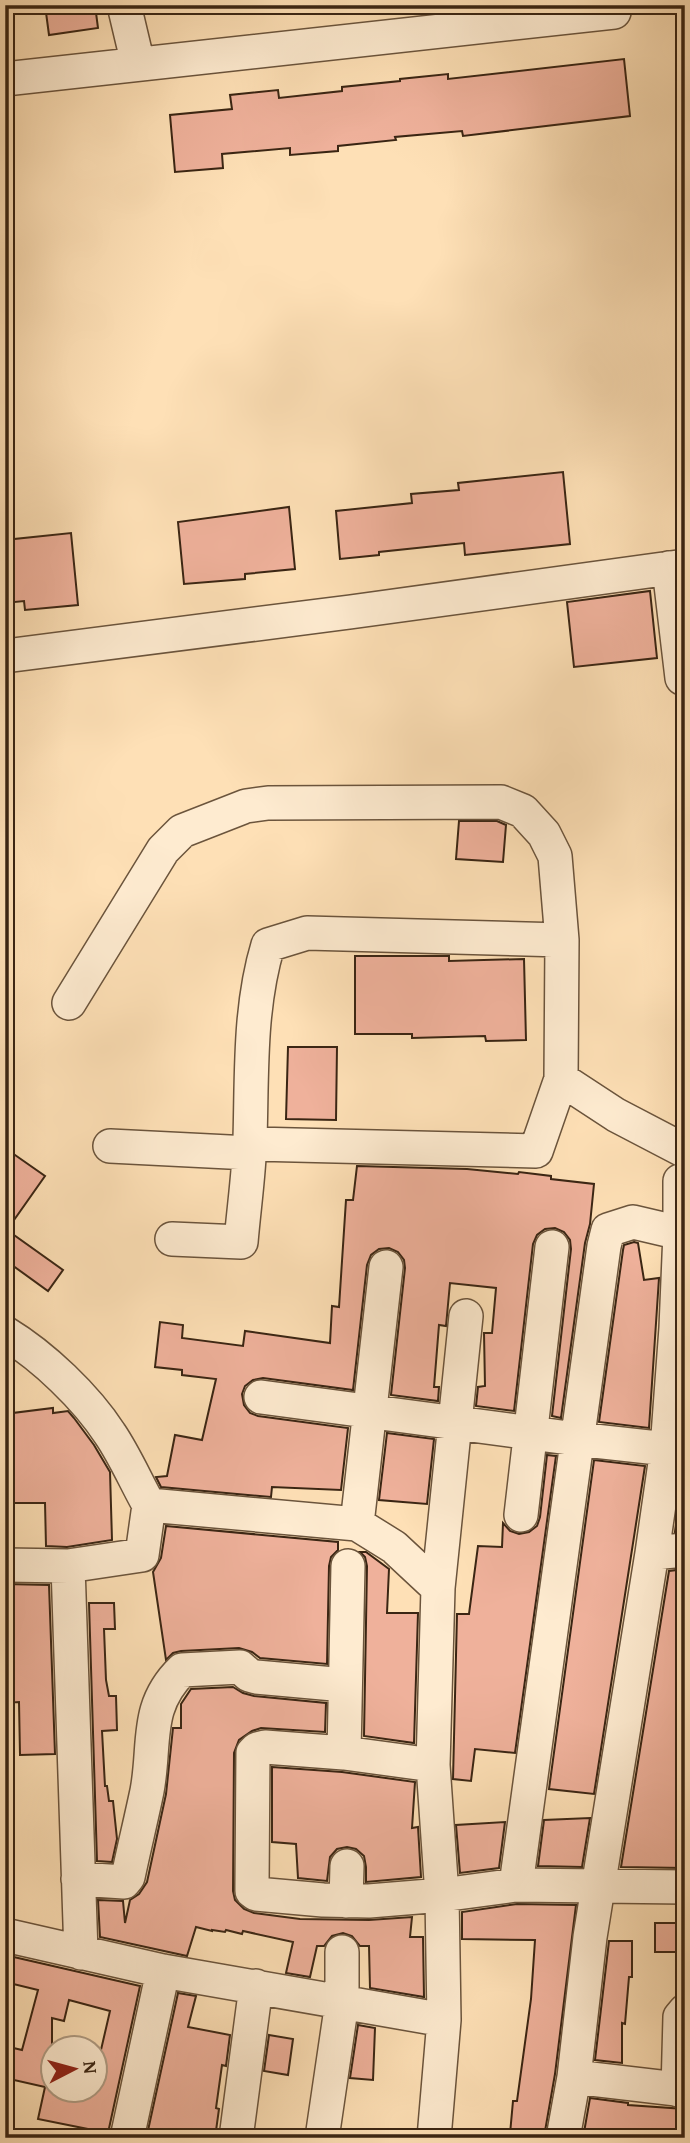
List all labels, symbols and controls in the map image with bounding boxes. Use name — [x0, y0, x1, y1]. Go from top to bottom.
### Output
north arrow — [38, 2035, 108, 2104]
text: N — [76, 2059, 106, 2075]

